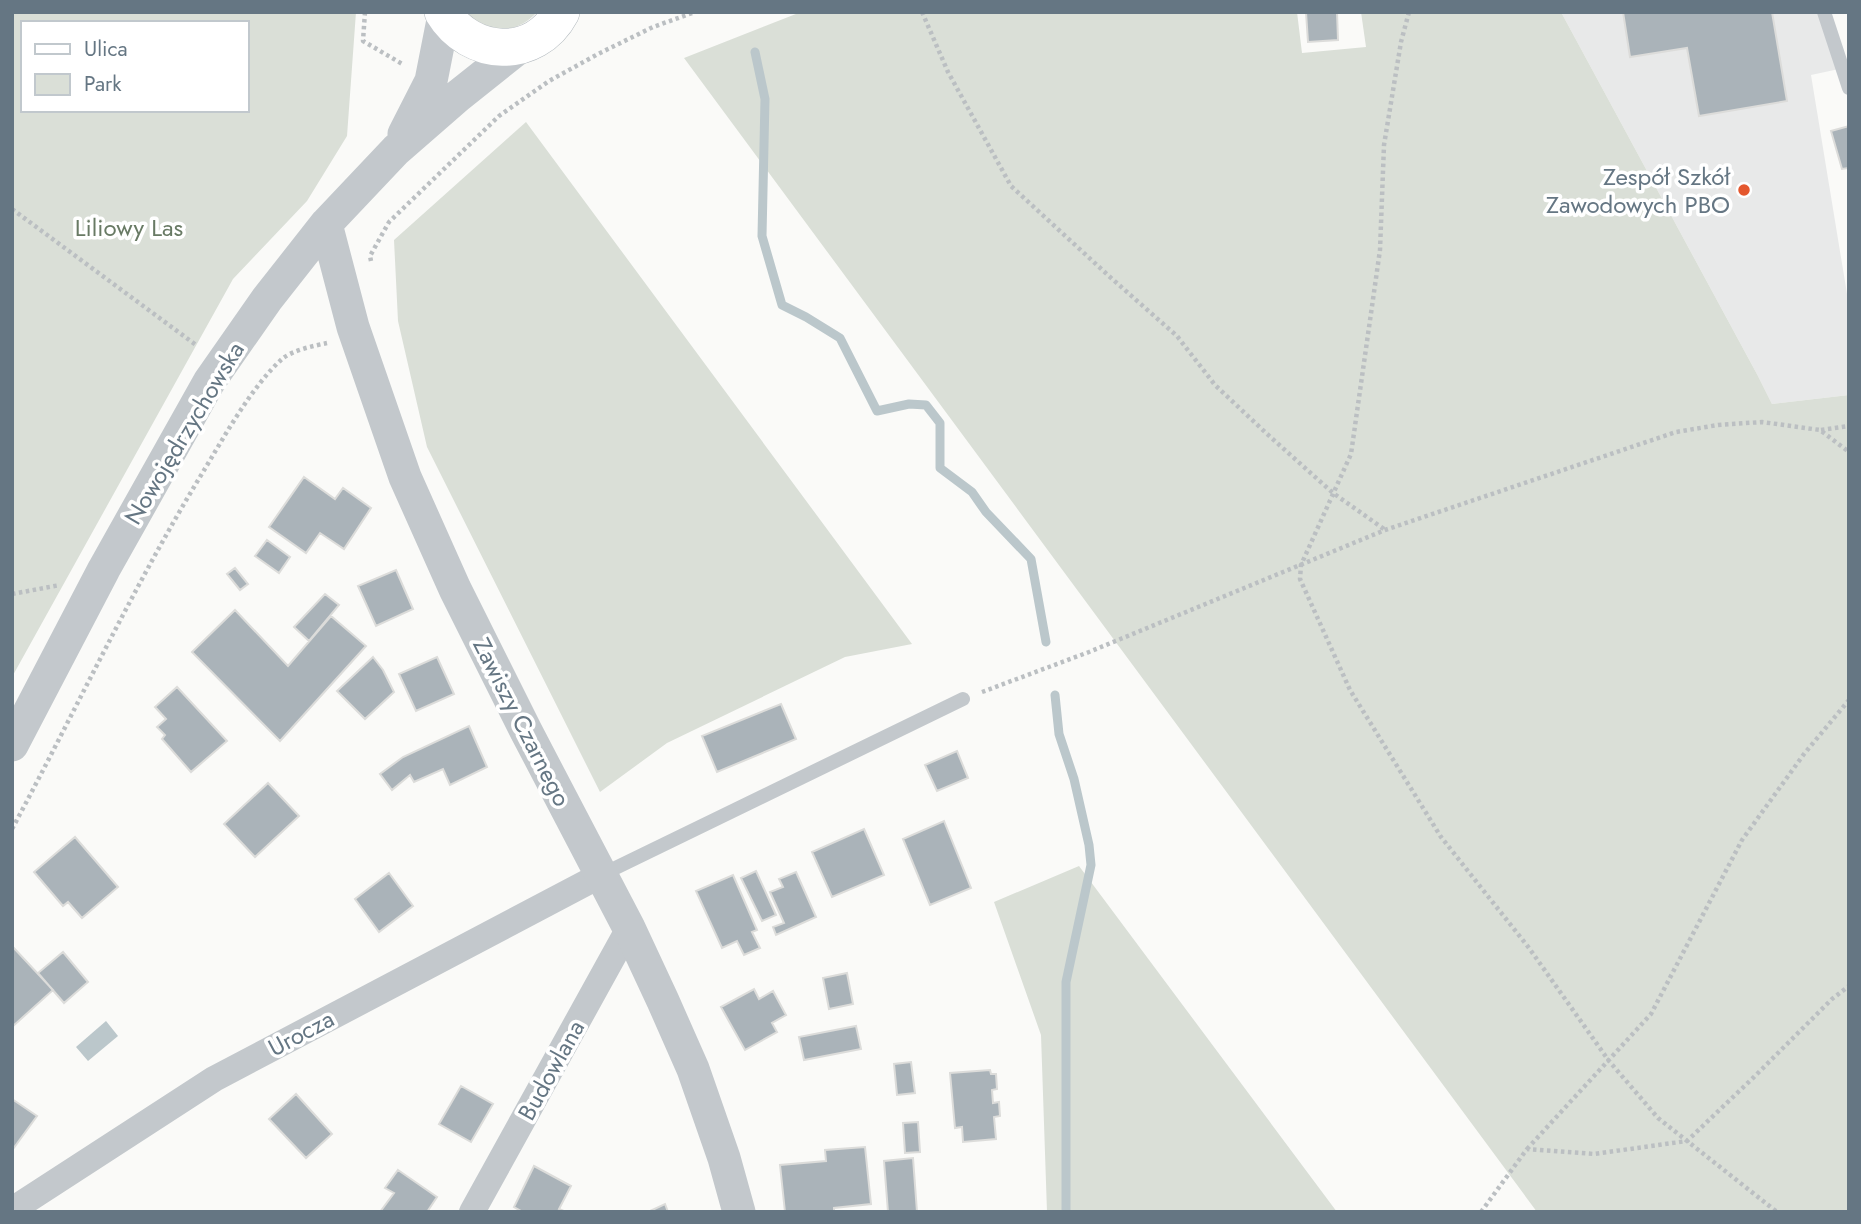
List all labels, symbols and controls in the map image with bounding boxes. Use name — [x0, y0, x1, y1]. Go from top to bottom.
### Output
legend — [21, 21, 248, 112]
text: Ulica — [84, 34, 128, 64]
text: Park — [84, 69, 122, 99]
place label: Zespół Szkół Zawodowych PBO — [1546, 159, 1731, 222]
marker: Zespół Szkół Zawodowych PBO — [1736, 182, 1752, 198]
park label: Liliowy Las — [75, 210, 183, 245]
street label: Nowojędrzychowska — [115, 335, 253, 531]
street label: Zawiszy Czarnego — [464, 632, 580, 812]
street label: Urocza — [262, 1001, 340, 1065]
street label: Budowlana — [509, 1013, 593, 1127]

